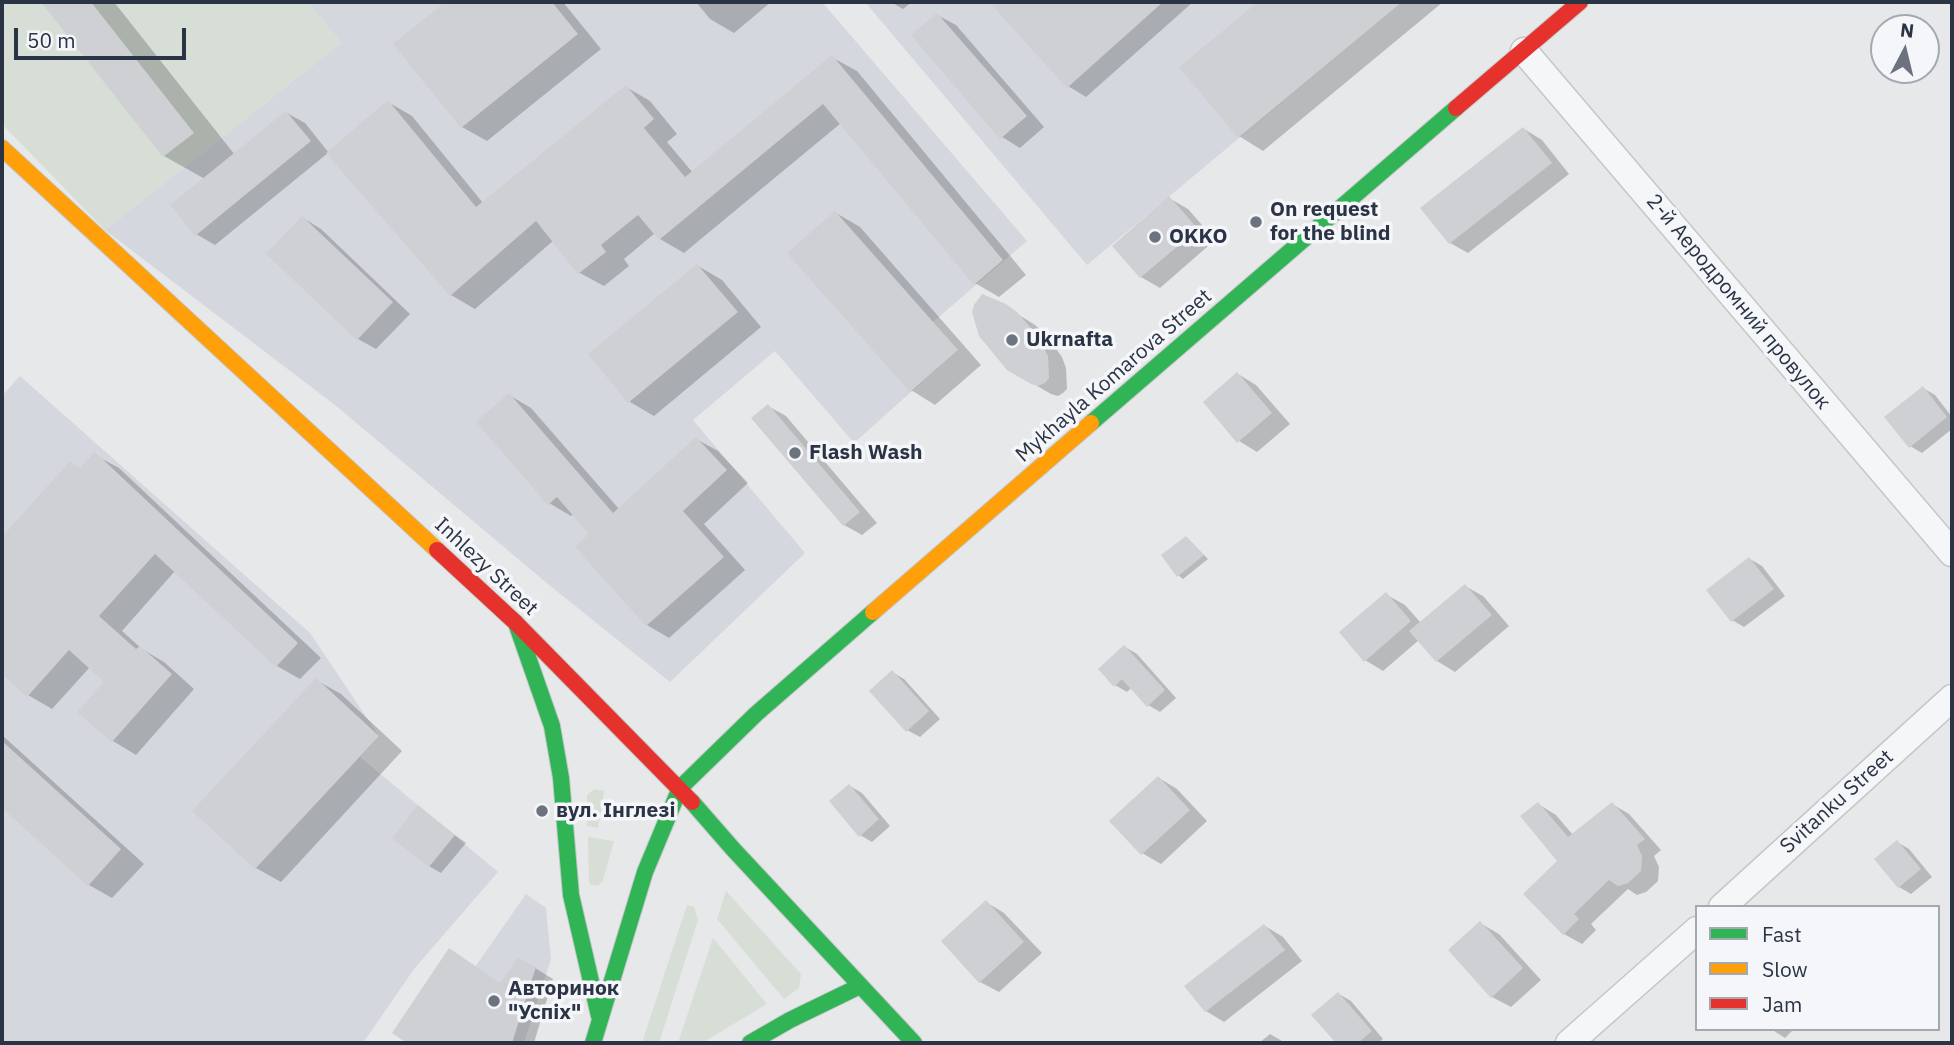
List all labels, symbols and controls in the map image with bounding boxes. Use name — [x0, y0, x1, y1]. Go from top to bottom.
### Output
scale bar — [18, 14, 189, 58]
north arrow — [1870, 14, 1940, 84]
text: N — [1899, 17, 1916, 43]
text: 50 m — [27, 26, 76, 54]
street label: 2-й Аеродромний провулок — [1641, 189, 1835, 415]
place label: On request for the blind — [1270, 197, 1391, 247]
marker: On request for the blind — [1248, 214, 1264, 230]
place label: OKKO — [1169, 224, 1227, 250]
marker: OKKO — [1147, 229, 1163, 245]
street label: Mykhayla Komarova Street — [1011, 284, 1217, 468]
place label: Ukrnafta — [1026, 327, 1113, 353]
marker: Ukrnafta — [1004, 332, 1020, 348]
place label: Flash Wash — [809, 440, 923, 466]
marker: Flash Wash — [787, 445, 803, 461]
street label: Inhlezy Street — [429, 513, 543, 621]
street label: Svitanku Street — [1775, 745, 1899, 859]
place label: вул. Інглезі — [556, 798, 675, 824]
marker: вул. Інглезі — [534, 803, 550, 819]
legend — [1695, 905, 1940, 1031]
text: Fast — [1762, 920, 1802, 948]
text: Slow — [1762, 955, 1808, 983]
place label: Авторинок "Успіх" — [508, 976, 619, 1026]
text: Jam — [1762, 990, 1802, 1018]
marker: Авторинок "Успіх" — [486, 993, 502, 1009]

